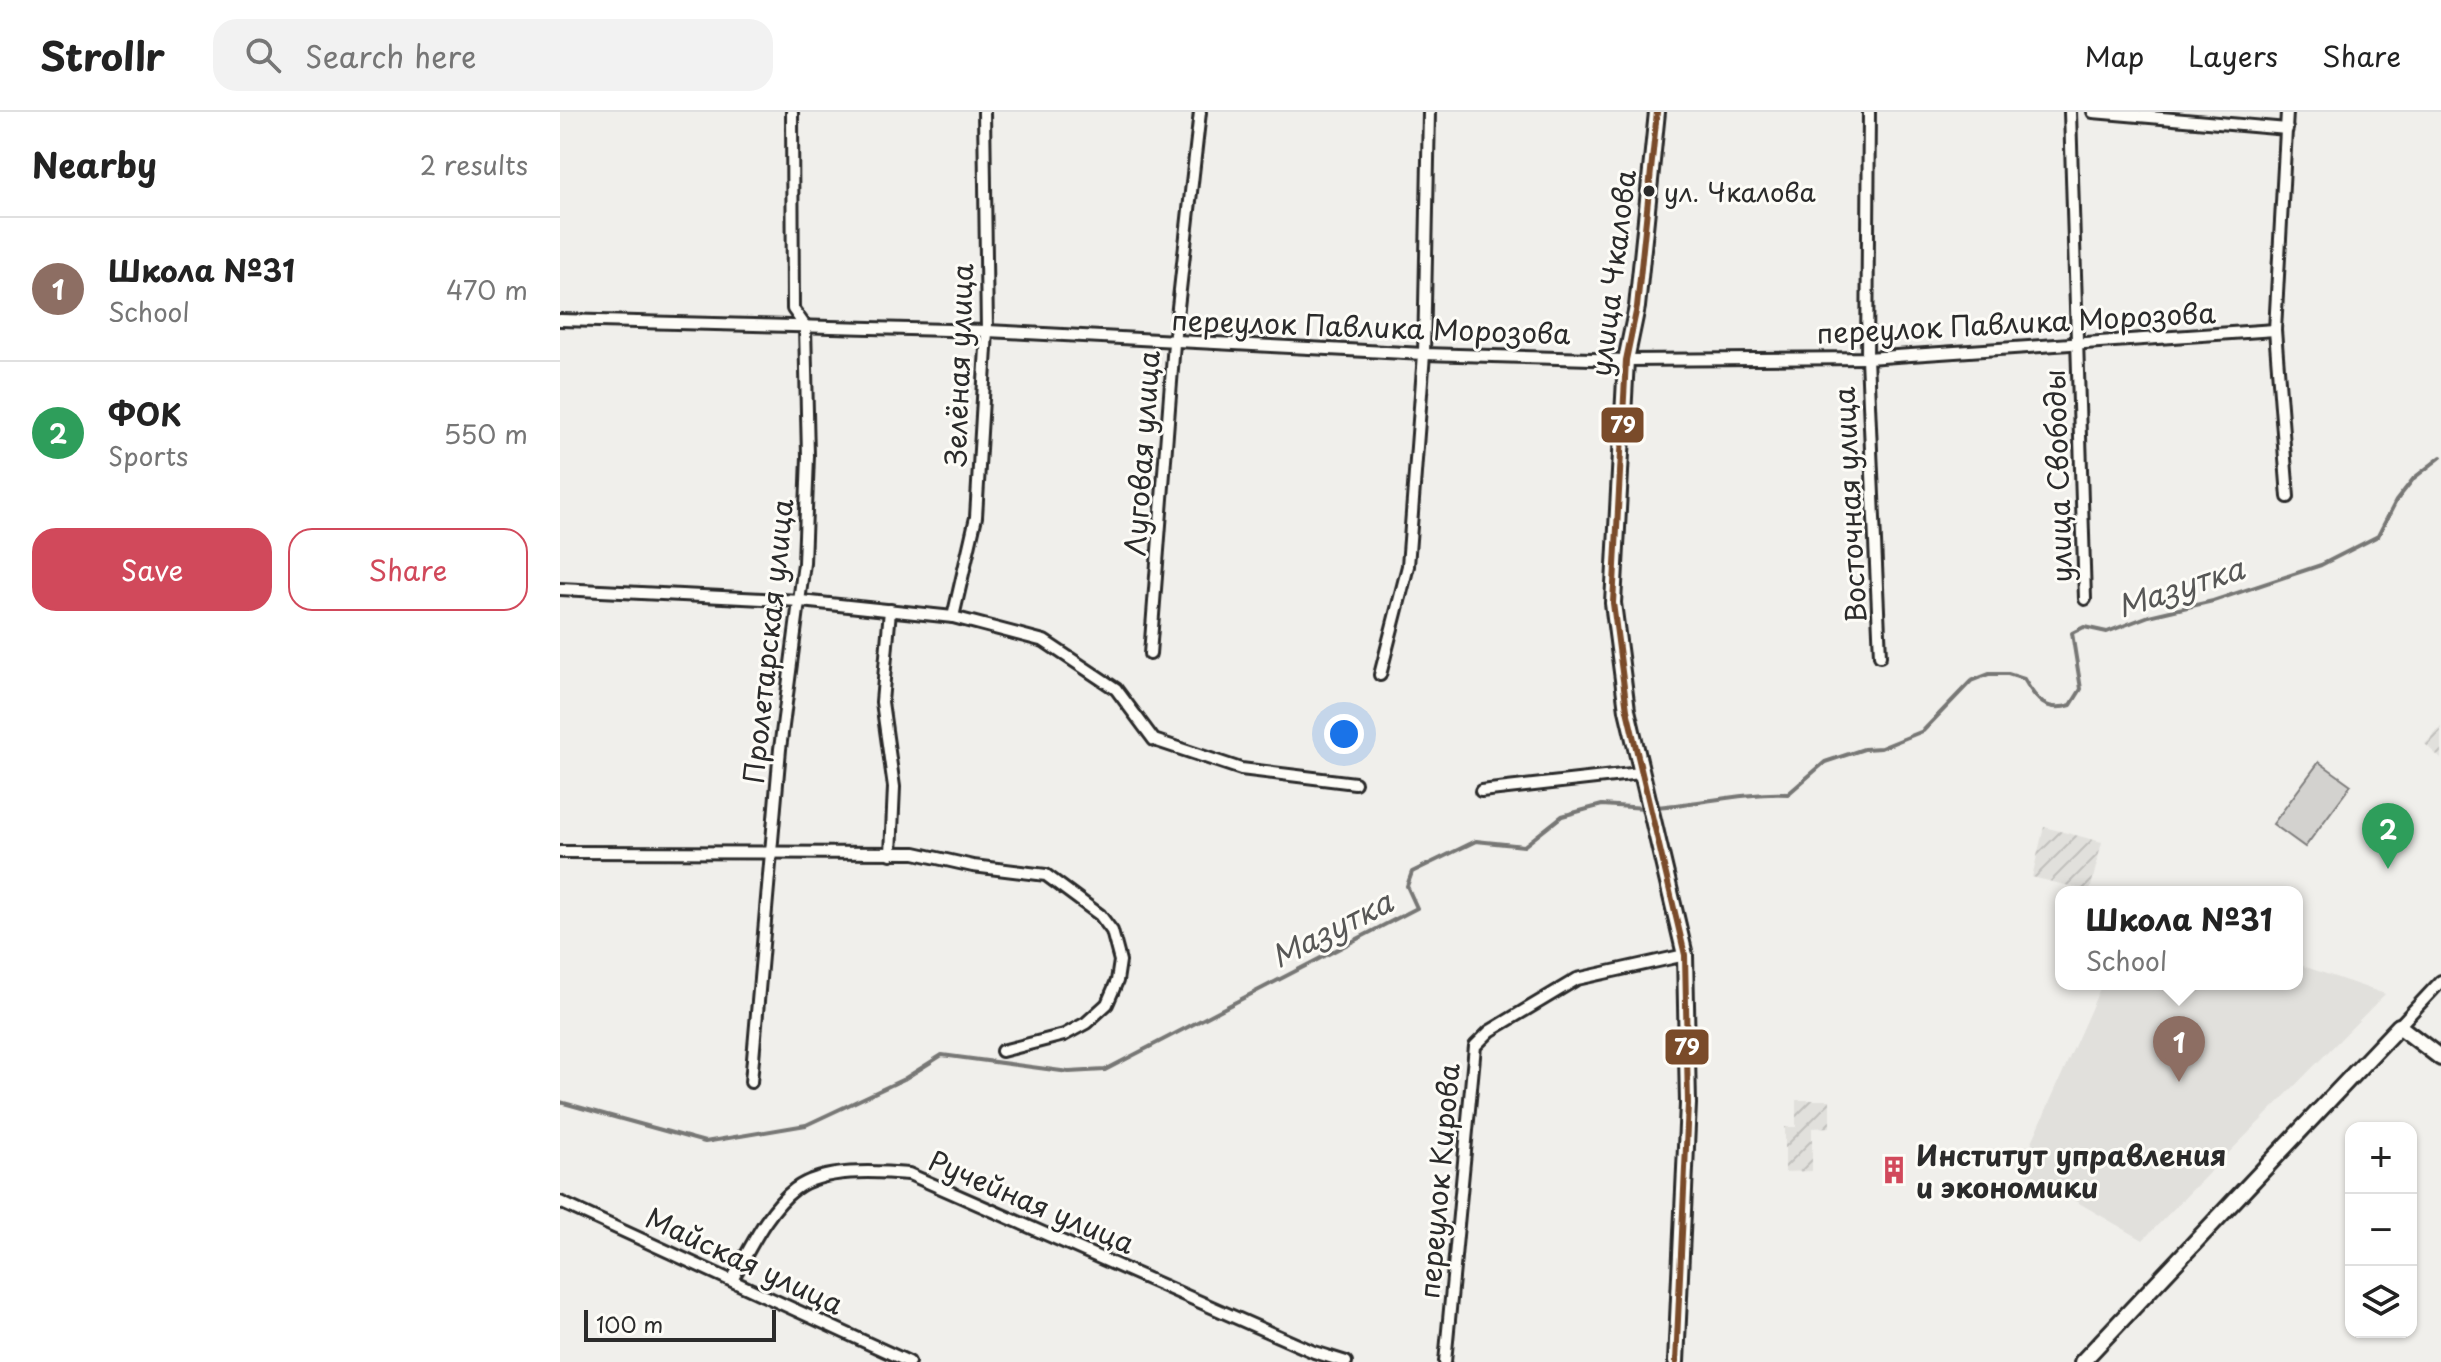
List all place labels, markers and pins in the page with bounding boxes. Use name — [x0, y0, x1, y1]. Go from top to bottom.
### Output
place label: ул. Чкалова — [1664, 172, 1817, 211]
marker: ул. Чкалова — [1641, 183, 1657, 199]
pin: 2 — [2362, 803, 2414, 869]
pin: 1 — [2153, 1016, 2205, 1082]
place label: Институт управления и экономики — [1916, 1133, 2226, 1208]
building icon: Институт управления и экономики — [1879, 1155, 1909, 1185]

